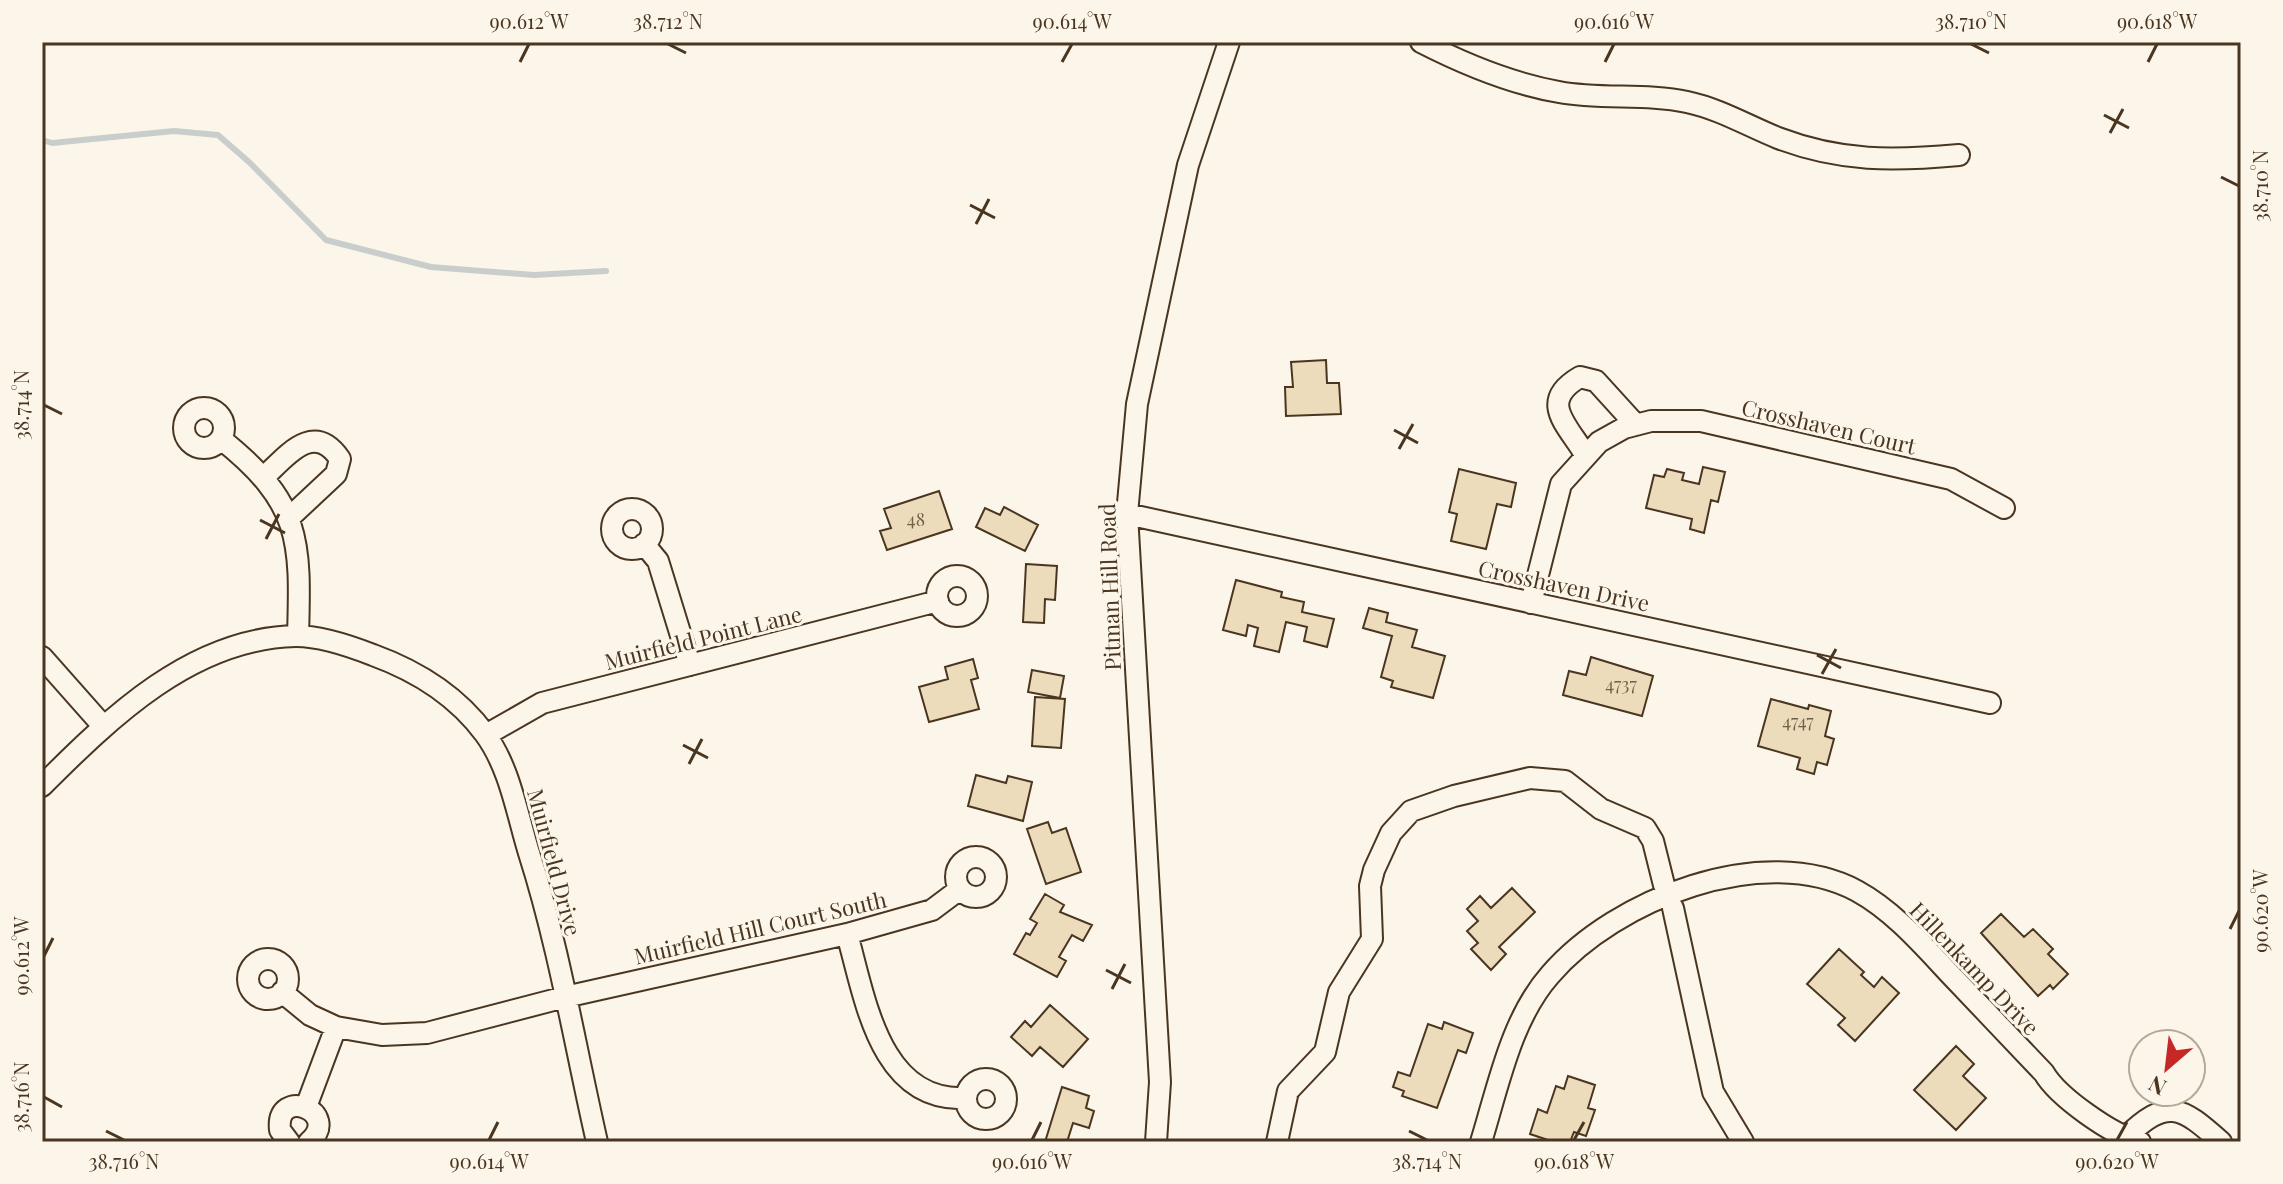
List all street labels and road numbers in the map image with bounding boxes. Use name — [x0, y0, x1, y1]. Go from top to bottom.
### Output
street label: Crosshaven Court — [1739, 391, 1920, 461]
street label: Pitman Hill Road — [1091, 503, 1127, 671]
street label: Crosshaven Drive — [1476, 552, 1652, 618]
street label: Muirfield Point Lane — [601, 598, 805, 676]
street label: Muirfield Drive — [521, 785, 589, 939]
street label: Muirfield Hill Court South — [631, 883, 889, 971]
street label: Hillenkamp Drive — [1904, 895, 2046, 1041]

